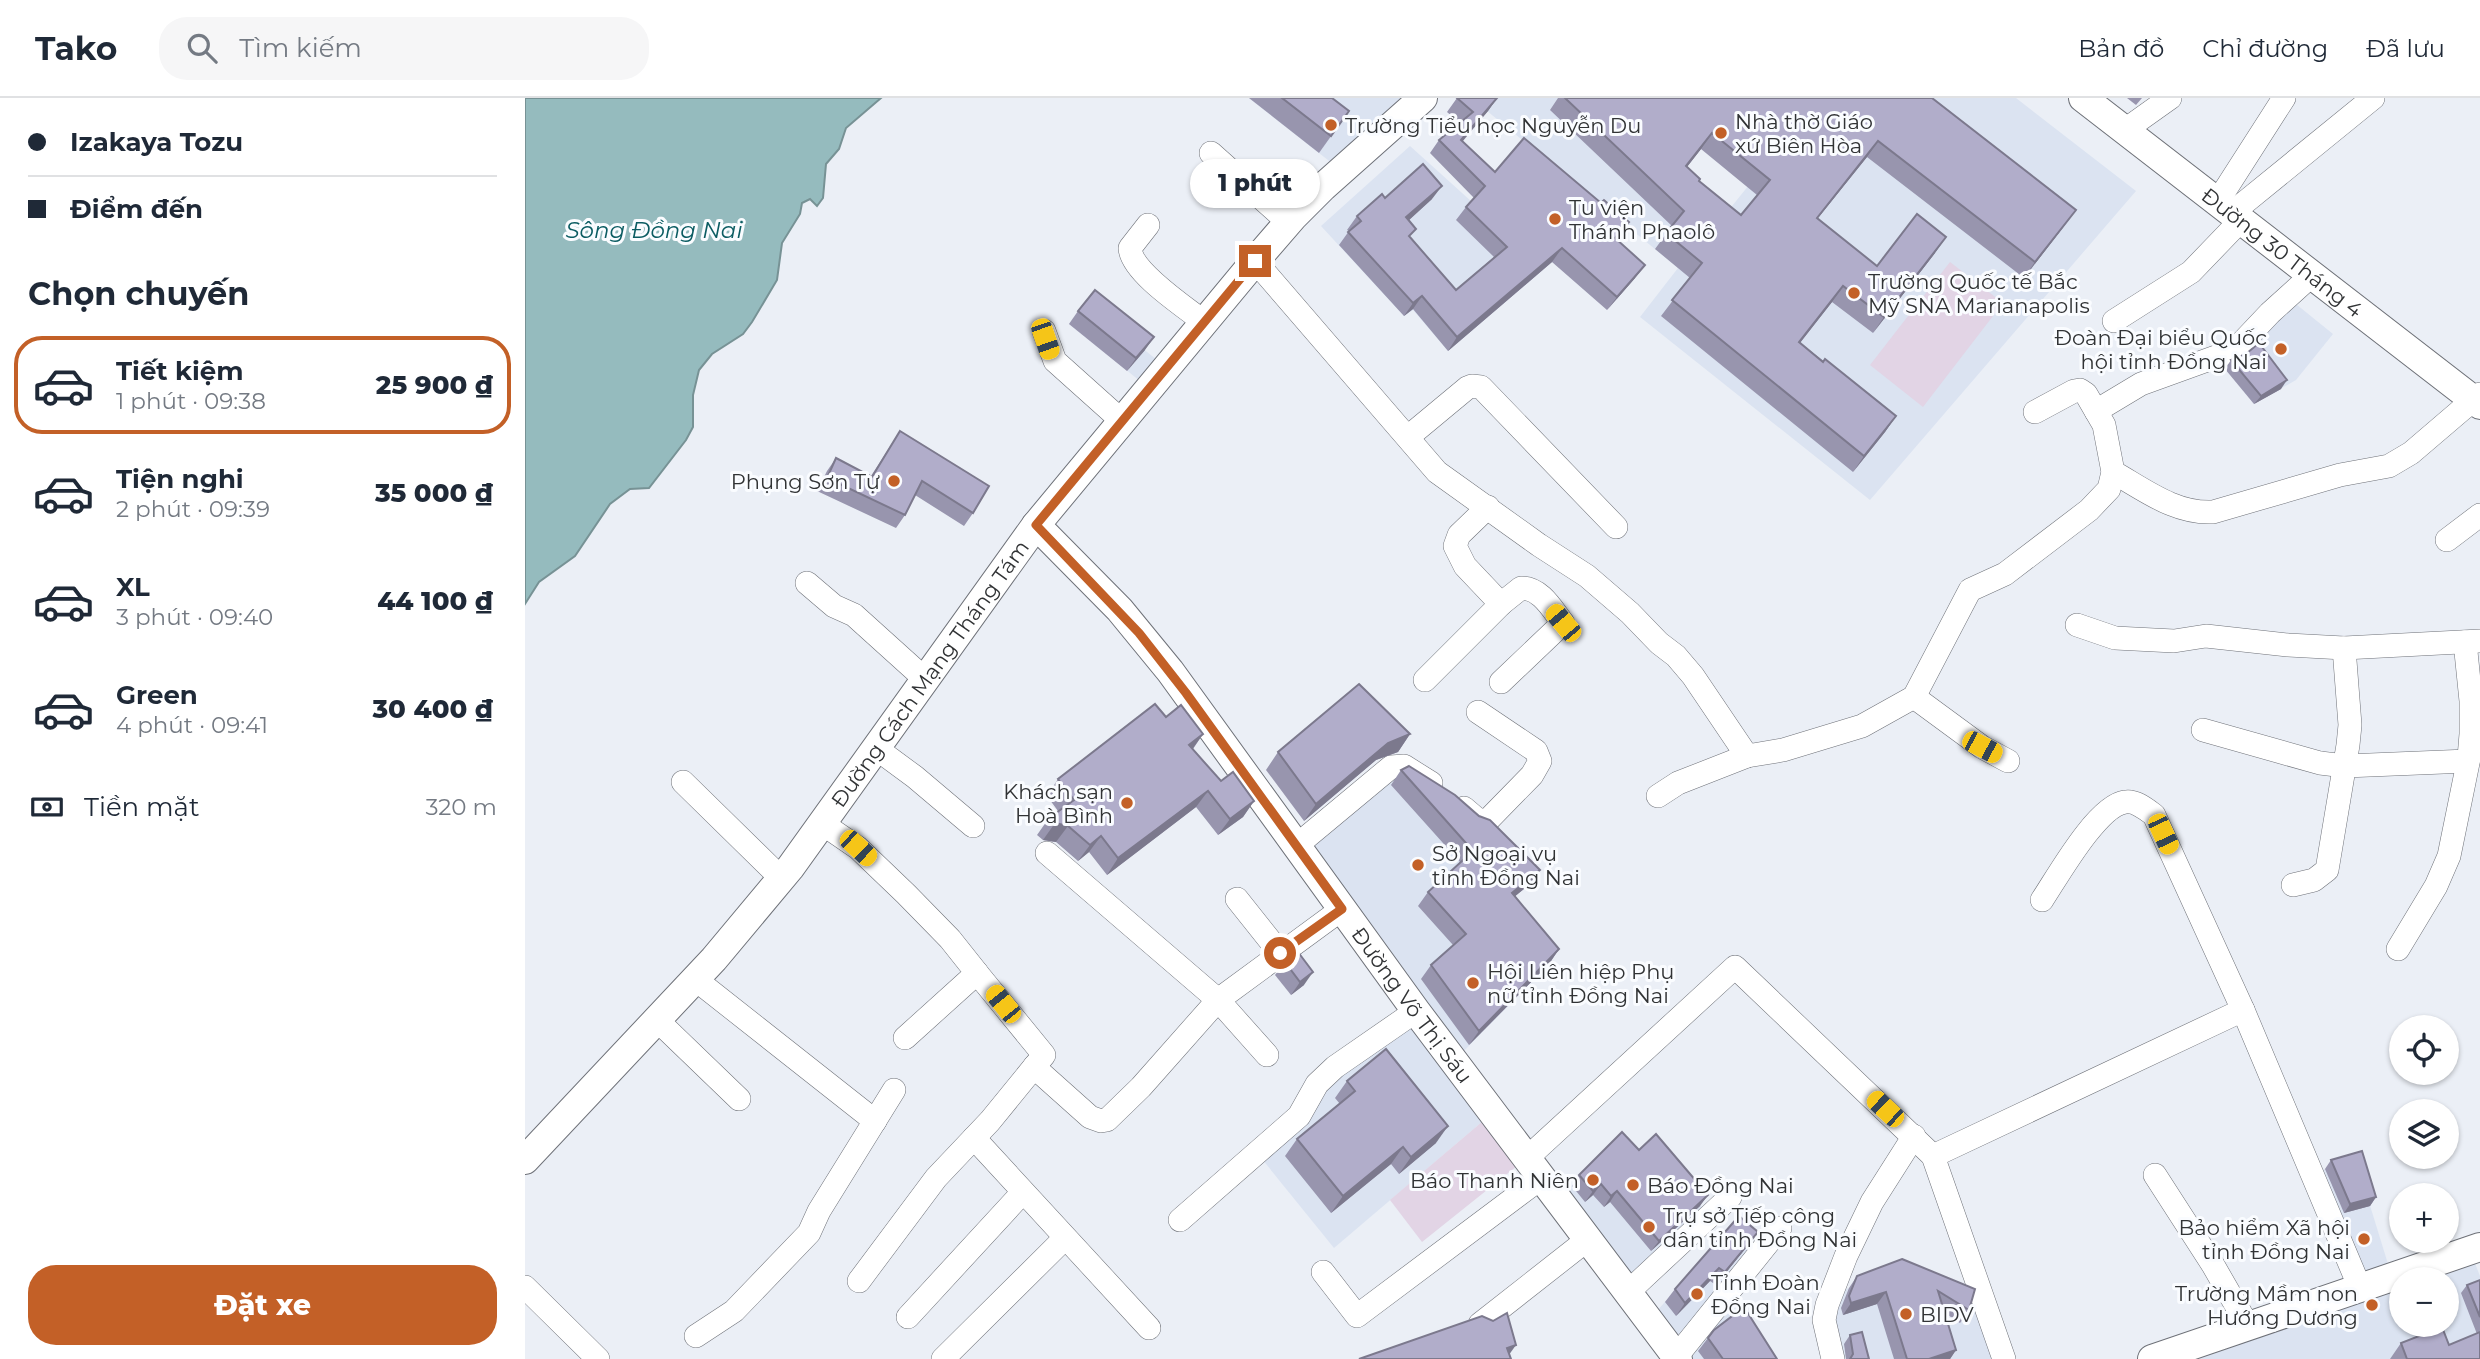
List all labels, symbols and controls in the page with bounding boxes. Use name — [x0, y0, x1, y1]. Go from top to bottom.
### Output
search box — [159, 17, 649, 80]
text: Tako — [35, 28, 117, 68]
icon: search — [183, 29, 221, 67]
text: Tìm kiếm — [239, 32, 362, 64]
text: Bản đồ — [2078, 34, 2164, 63]
text: Chỉ đường — [2202, 34, 2328, 63]
text: Đã lưu — [2366, 34, 2445, 63]
place label: Nhà thờ Giáo xứ Biên Hòa — [1735, 109, 1873, 158]
place label: Trường Tiểu học Nguyễn Du — [1345, 113, 1641, 138]
marker: Trường Tiểu học Nguyễn Du — [1323, 117, 1339, 133]
marker: Nhà thờ Giáo xứ Biên Hòa — [1713, 125, 1729, 141]
text: Izakaya Tozu — [70, 126, 243, 158]
callout: 1 phút — [1190, 159, 1320, 208]
text: 1 phút — [1218, 169, 1292, 197]
street label: Đường 30 Tháng 4 — [2197, 182, 2368, 322]
text: Điểm đến — [70, 193, 203, 225]
place label: Tu viện Thánh Phaolô — [1569, 195, 1715, 244]
marker: Tu viện Thánh Phaolô — [1547, 211, 1563, 227]
water label: Sông Đồng Nai — [565, 216, 743, 244]
route end — [1239, 245, 1271, 277]
place label: Trường Quốc tế Bắc Mỹ SNA Marianapolis — [1868, 269, 2090, 318]
text: Chọn chuyến — [28, 274, 249, 313]
marker: Trường Quốc tế Bắc Mỹ SNA Marianapolis — [1846, 285, 1862, 301]
car — [1029, 316, 1062, 362]
place label: Đoàn Đại biểu Quốc hội tỉnh Đồng Nai — [2054, 325, 2267, 374]
marker: Đoàn Đại biểu Quốc hội tỉnh Đồng Nai — [2273, 341, 2289, 357]
icon: car — [32, 354, 95, 417]
text: Tiết kiệm — [116, 355, 244, 387]
text: 25 900 ₫ — [376, 369, 493, 401]
text: 1 phút · 09:38 — [116, 387, 266, 415]
icon: car — [32, 462, 95, 525]
text: Tiện nghi — [116, 463, 244, 495]
place label: Phụng Sơn Tự — [731, 469, 880, 494]
marker: Phụng Sơn Tự — [886, 473, 902, 489]
text: 35 000 ₫ — [375, 477, 493, 509]
text: 2 phút · 09:39 — [116, 495, 270, 523]
street label: Đường Cách Mạng Tháng Tám — [825, 535, 1034, 812]
icon: car — [32, 570, 95, 633]
text: XL — [116, 571, 150, 603]
text: 44 100 ₫ — [377, 585, 493, 617]
car — [1542, 600, 1585, 646]
text: 3 phút · 09:40 — [116, 603, 273, 631]
icon: car — [32, 678, 95, 741]
text: Green — [116, 679, 198, 711]
text: 30 400 ₫ — [372, 693, 493, 725]
text: 4 phút · 09:41 — [116, 711, 268, 739]
car — [1959, 728, 2006, 766]
place label: Khách sạn Hoà Bình — [1003, 779, 1113, 828]
icon: cash — [28, 788, 66, 826]
text: Tiền mặt — [84, 791, 200, 823]
text: 320 m — [425, 793, 497, 821]
marker: Khách sạn Hoà Bình — [1119, 795, 1135, 811]
car — [2145, 811, 2182, 857]
car — [836, 826, 881, 870]
place label: Sở Ngoại vụ tỉnh Đồng Nai — [1432, 841, 1580, 890]
marker: Sở Ngoại vụ tỉnh Đồng Nai — [1410, 857, 1426, 873]
street label: Đường Võ Thị Sáu — [1347, 922, 1478, 1088]
route start — [1264, 937, 1296, 969]
place label: Hội Liên hiệp Phụ nữ tỉnh Đồng Nai — [1487, 959, 1674, 1008]
marker: Hội Liên hiệp Phụ nữ tỉnh Đồng Nai — [1465, 975, 1481, 991]
car — [982, 981, 1025, 1027]
map controls — [2389, 1015, 2459, 1337]
button: locate — [2389, 1015, 2459, 1085]
car — [1863, 1087, 1908, 1131]
button: layers — [2389, 1099, 2459, 1169]
place label: Báo Thanh Niên — [1410, 1168, 1579, 1193]
marker: Báo Thanh Niên — [1585, 1172, 1601, 1188]
place label: Báo Đồng Nai — [1647, 1173, 1794, 1198]
marker: Báo Đồng Nai — [1625, 1177, 1641, 1193]
button: + — [2389, 1183, 2459, 1253]
place label: Trụ sở Tiếp công dân tỉnh Đồng Nai — [1663, 1203, 1857, 1252]
place label: Bảo hiểm Xã hội tỉnh Đồng Nai — [2178, 1215, 2350, 1264]
marker: Trụ sở Tiếp công dân tỉnh Đồng Nai — [1641, 1219, 1657, 1235]
marker: Bảo hiểm Xã hội tỉnh Đồng Nai — [2356, 1231, 2372, 1247]
button: Đặt xe — [28, 1265, 497, 1345]
button: − — [2389, 1267, 2459, 1337]
place label: Tỉnh Đoàn Đồng Nai — [1711, 1270, 1820, 1319]
place label: Trường Mầm non Hướng Dương — [2175, 1281, 2358, 1330]
marker: Tỉnh Đoàn Đồng Nai — [1689, 1286, 1705, 1302]
marker: Trường Mầm non Hướng Dương — [2364, 1297, 2380, 1313]
place label: BIDV — [1920, 1302, 1974, 1327]
marker: BIDV — [1898, 1306, 1914, 1322]

